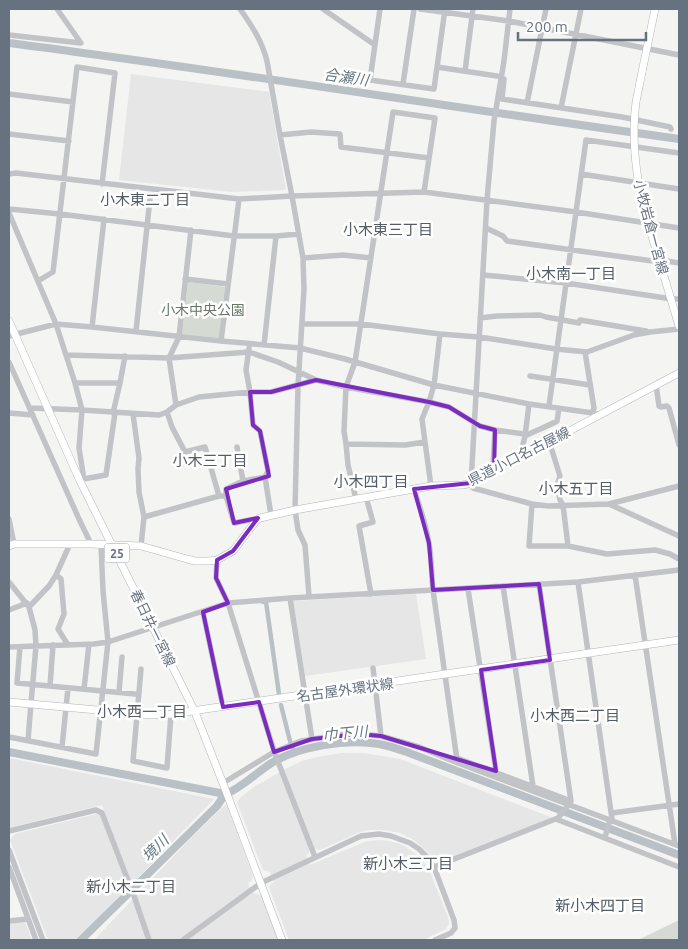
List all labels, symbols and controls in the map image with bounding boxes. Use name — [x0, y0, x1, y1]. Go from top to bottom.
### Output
scale bar — [518, 10, 646, 42]
text: 200 m — [526, 18, 568, 35]
water label: 合瀬川 — [323, 65, 371, 89]
street label: 小牧岩倉一宮線 — [631, 178, 671, 276]
district label: 小木東二丁目 — [100, 191, 190, 208]
district label: 小木東三丁目 — [343, 221, 433, 238]
district label: 小木南一丁目 — [526, 265, 616, 282]
park label: 小木中央公園 — [161, 302, 245, 318]
street label: 県道小口名古屋線 — [465, 423, 573, 489]
district label: 小木三丁目 — [172, 452, 248, 469]
district label: 小木四丁目 — [333, 473, 409, 490]
district label: 小木五丁目 — [538, 480, 614, 497]
road number: 25 — [104, 544, 130, 562]
street label: 春日井一宮線 — [127, 587, 179, 669]
street label: 名古屋外環状線 — [295, 675, 395, 705]
district label: 小木西一丁目 — [97, 703, 187, 720]
district label: 小木西二丁目 — [530, 707, 620, 724]
water label: 巾下川 — [322, 722, 370, 743]
water label: 境川 — [138, 830, 173, 865]
district label: 新小木三丁目 — [363, 855, 453, 872]
district label: 新小木二丁目 — [86, 878, 176, 895]
district label: 新小木四丁目 — [555, 897, 645, 914]

